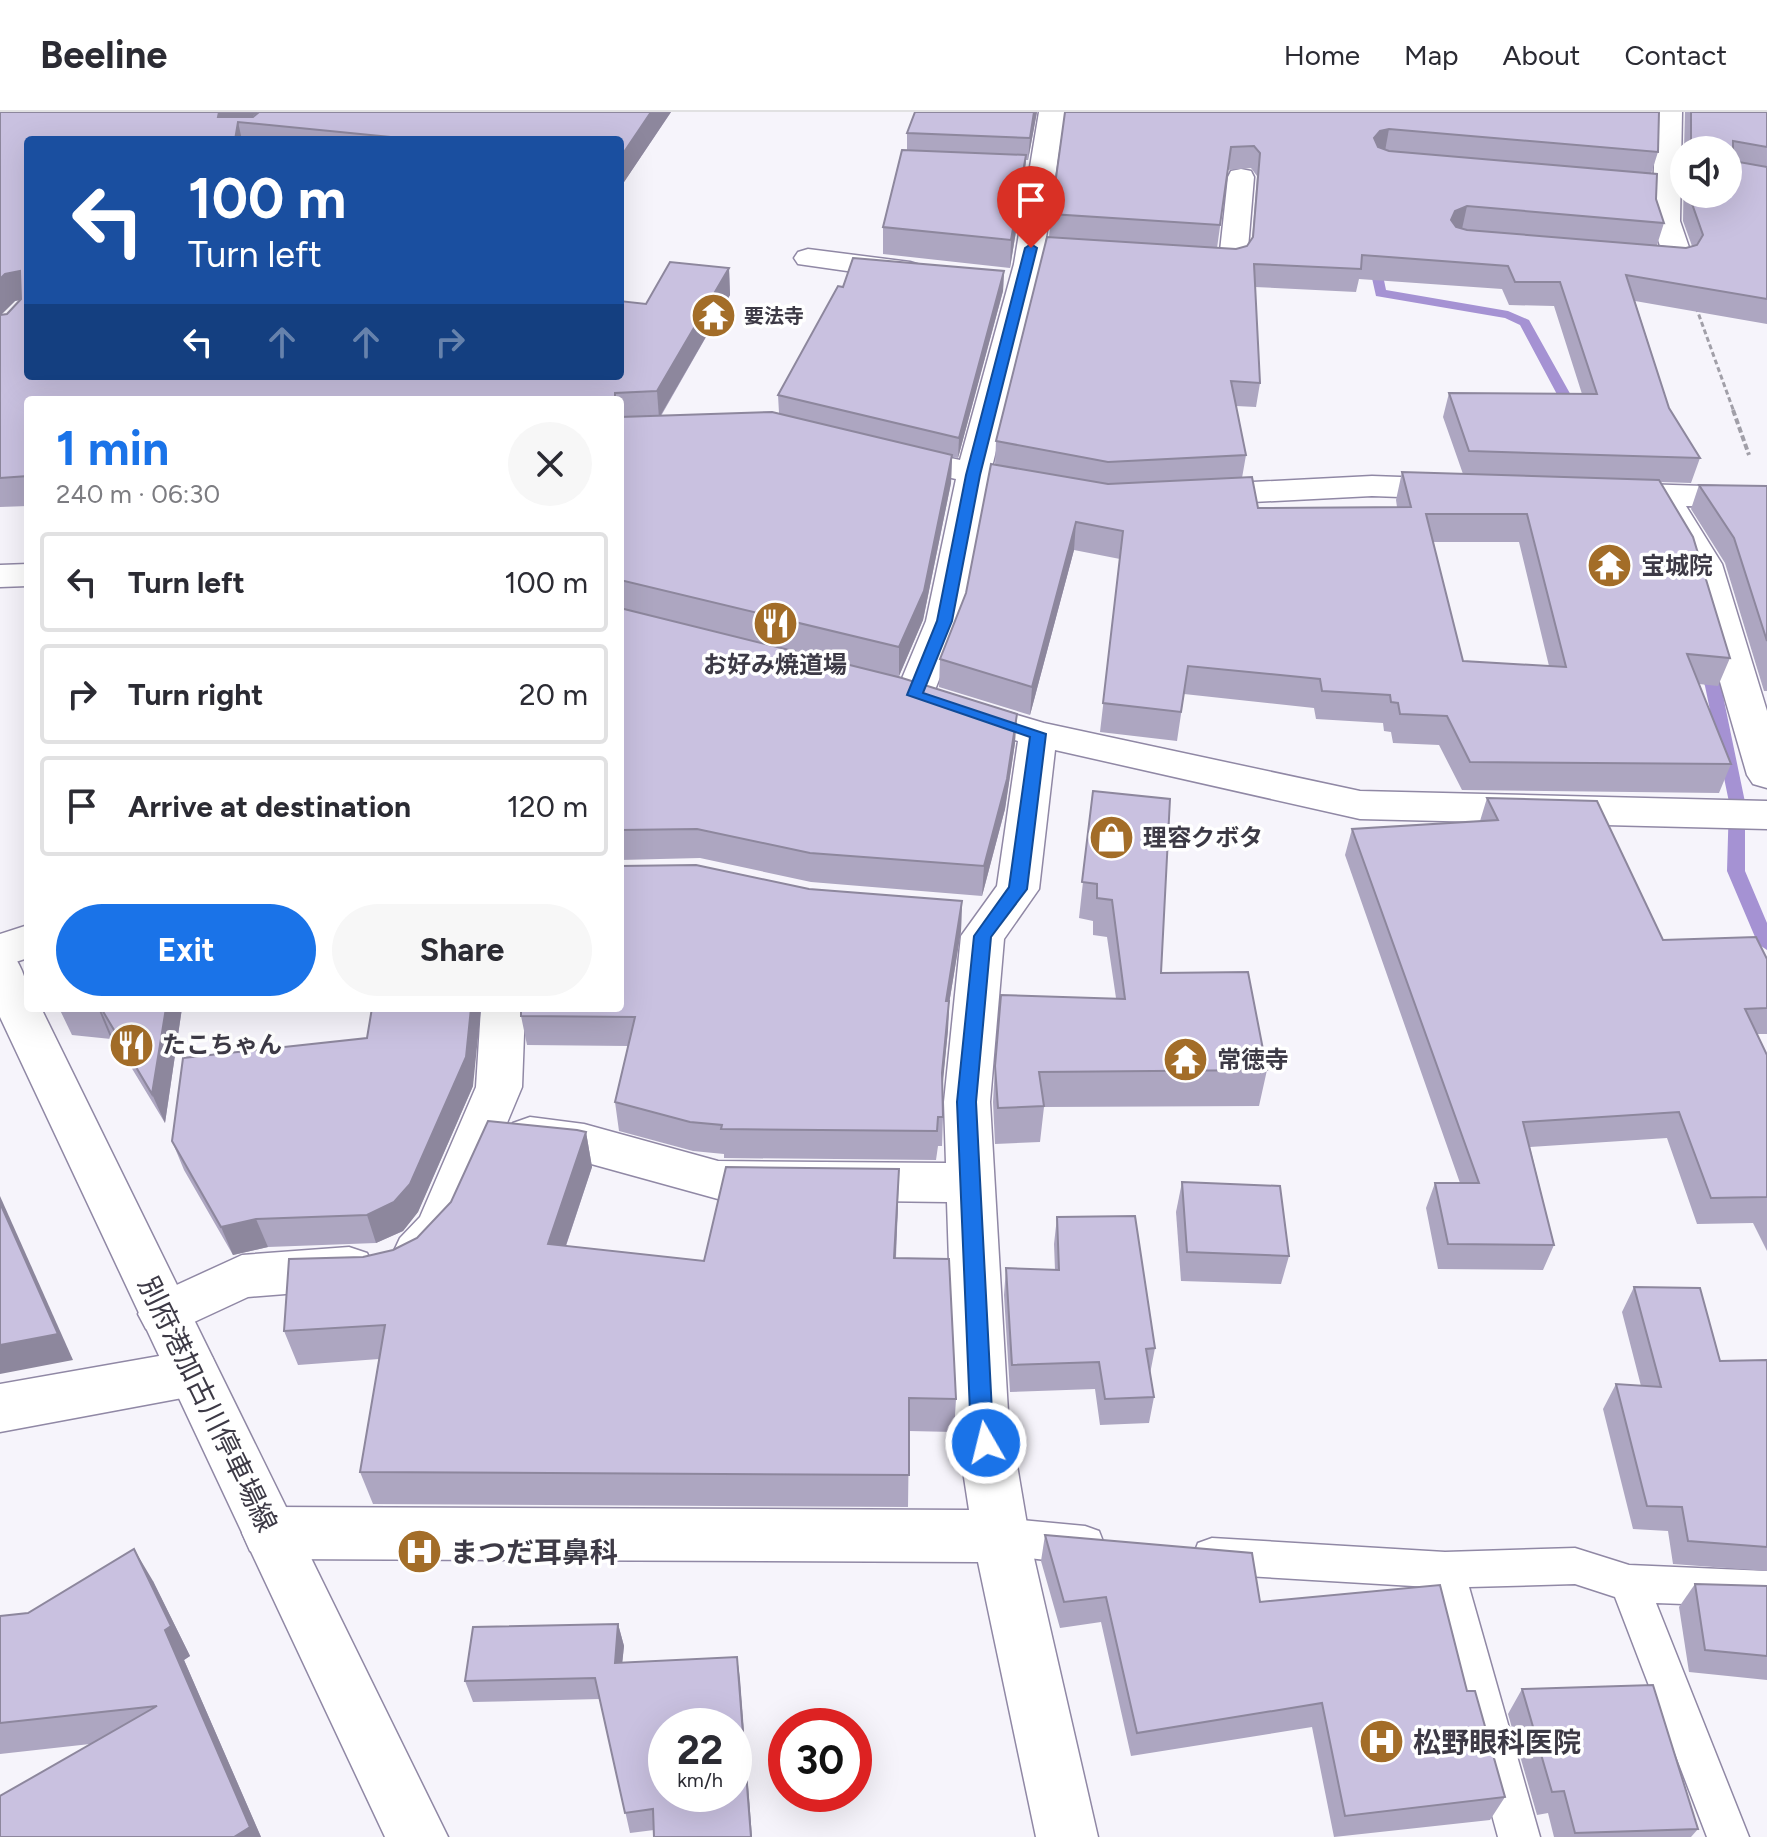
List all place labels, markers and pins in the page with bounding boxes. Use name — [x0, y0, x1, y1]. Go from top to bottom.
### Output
pin — [997, 166, 1065, 248]
temple icon: 要法寺 — [689, 292, 737, 340]
place label: 要法寺 — [744, 304, 804, 328]
temple icon: 宝城院 — [1586, 542, 1634, 590]
place label: 宝城院 — [1641, 551, 1713, 580]
restaurant icon: お好み焼道場 — [751, 599, 799, 647]
place label: お好み焼道場 — [703, 650, 847, 679]
shop icon: 理容クボタ — [1088, 814, 1136, 862]
place label: 理容クボタ — [1143, 823, 1263, 852]
restaurant icon: たこちゃん — [107, 1021, 155, 1069]
place label: たこちゃん — [162, 1030, 282, 1059]
temple icon: 常徳寺 — [1162, 1036, 1210, 1084]
place label: 常徳寺 — [1217, 1045, 1289, 1074]
hospital icon: まつだ耳鼻科 — [395, 1528, 443, 1576]
place label: まつだ耳鼻科 — [450, 1535, 618, 1569]
hospital icon: 松野眼科医院 — [1358, 1718, 1406, 1766]
place label: 松野眼科医院 — [1413, 1725, 1581, 1759]

